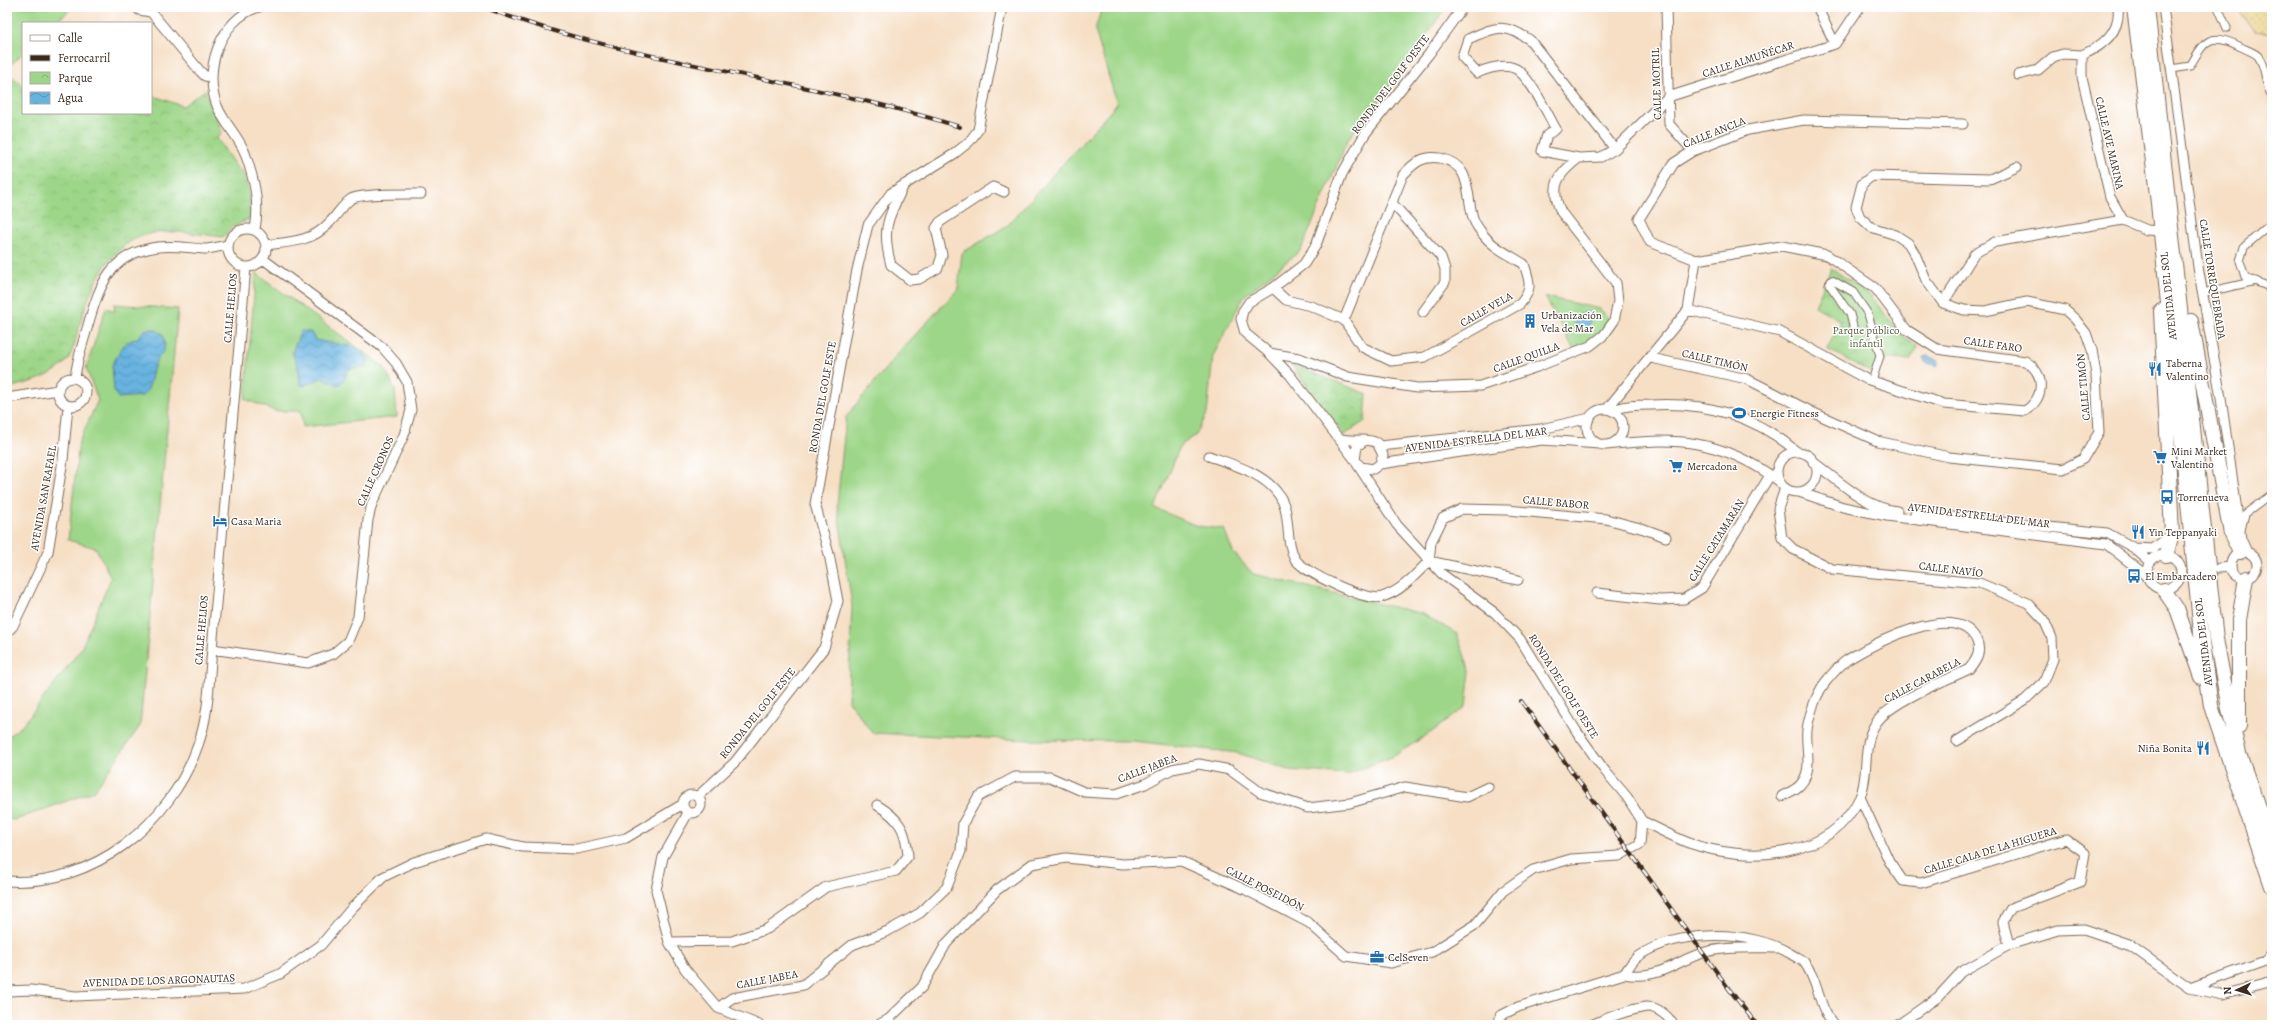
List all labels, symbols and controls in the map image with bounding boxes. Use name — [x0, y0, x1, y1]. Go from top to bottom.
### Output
legend — [22, 22, 152, 114]
text: Calle — [58, 30, 82, 46]
street label: RONDA DEL GOLF OESTE — [1348, 32, 1433, 137]
street label: CALLE ALMUÑÉCAR — [1700, 37, 1796, 81]
street label: CALLE MOTRIL — [1648, 47, 1665, 120]
text: Ferrocarril — [58, 50, 110, 66]
text: Parque — [58, 70, 93, 86]
text: Agua — [57, 90, 84, 106]
street label: CALLE AVE MARINA — [2092, 95, 2128, 191]
street label: CALLE ANCLA — [1681, 113, 1748, 152]
street label: CALLE TORREQUEBRADA — [2196, 218, 2229, 341]
street label: AVENIDA DEL SOL — [2156, 251, 2181, 342]
street label: CALLE HELIOS — [220, 272, 241, 344]
street label: CALLE VELA — [1457, 288, 1516, 330]
place label: Urbanización Vela de Mar — [1540, 308, 1602, 336]
building icon: Urbanización Vela de Mar — [1522, 313, 1538, 329]
park label: Parque público infantil — [1833, 323, 1900, 351]
street label: CALLE FARO — [1963, 333, 2023, 356]
street label: CALLE QUILLA — [1491, 338, 1562, 376]
street label: RONDA DEL GOLF ESTE — [805, 340, 840, 454]
street label: CALLE TIMÓN — [1680, 346, 1749, 375]
street label: CALLE TIMÓN — [2073, 353, 2094, 421]
place label: Taberna Valentino — [2165, 356, 2209, 384]
restaurant icon: Taberna Valentino — [2147, 361, 2163, 377]
sports icon: Energie Fitness — [1731, 405, 1747, 421]
place label: Energie Fitness — [1750, 406, 1819, 421]
street label: AVENIDA ESTRELLA DEL MAR — [1403, 423, 1548, 456]
street label: CALLE CRONOS — [353, 434, 398, 509]
street label: AVENIDA SAN RAFAEL — [27, 444, 60, 553]
place label: Mini Market Valentino — [2170, 444, 2227, 472]
supermarket icon: Mini Market Valentino — [2152, 449, 2168, 465]
supermarket icon: Mercadona — [1668, 458, 1684, 474]
place label: Mercadona — [1687, 459, 1738, 474]
bus stop icon: Torrenueva — [2159, 489, 2175, 505]
place label: Torrenueva — [2178, 490, 2230, 505]
street label: CALLE BABOR — [1522, 492, 1590, 513]
street label: CALLE CATAMARÁN — [1685, 496, 1748, 584]
street label: AVENIDA ESTRELLA DEL MAR — [1906, 499, 2051, 532]
hotel icon: Casa Maria — [212, 513, 228, 529]
place label: Casa Maria — [231, 514, 282, 529]
restaurant icon: Yin Teppanyaki — [2130, 524, 2146, 540]
place label: Yin Teppanyaki — [2148, 525, 2217, 540]
street label: CALLE NAVÍO — [1918, 558, 1984, 581]
bus stop icon: El Embarcadero — [2126, 568, 2142, 584]
place label: El Embarcadero — [2145, 569, 2217, 584]
street label: CALLE HELIOS — [191, 594, 212, 666]
street label: AVENIDA DEL SOL — [2191, 597, 2216, 688]
street label: RONDA DEL GOLF OESTE — [1525, 631, 1602, 742]
street label: CALLE CARABELA — [1881, 654, 1964, 707]
street label: RONDA DEL GOLF ESTE — [716, 665, 799, 762]
restaurant icon: Niña Bonita — [2195, 740, 2211, 756]
place label: Niña Bonita — [2138, 741, 2193, 756]
street label: CALLE JABEA — [1115, 750, 1179, 787]
street label: CALLE CALA DE LA HIGUERA — [1922, 823, 2059, 878]
street label: CALLE POSEIDÓN — [1223, 862, 1307, 915]
office icon: CelSeven — [1369, 949, 1385, 965]
place label: CelSeven — [1388, 950, 1429, 965]
street label: CALLE JABEA — [735, 966, 800, 993]
street label: AVENIDA DE LOS ARGONAUTAS — [82, 970, 236, 991]
north arrow — [2217, 970, 2257, 1010]
text: N — [2220, 986, 2235, 995]

